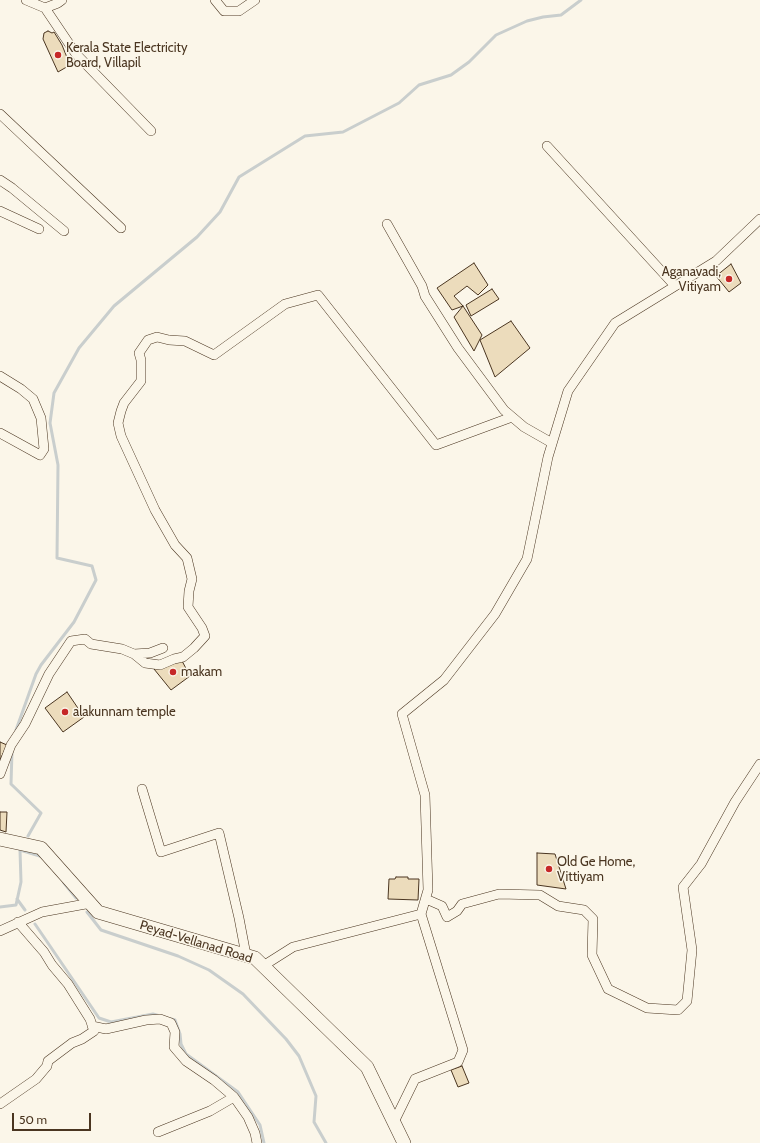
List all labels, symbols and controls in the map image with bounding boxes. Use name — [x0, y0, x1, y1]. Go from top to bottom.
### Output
place label: Kerala State Electricity Board, Villapil — [66, 40, 187, 71]
marker: Kerala State Electricity Board, Villapil — [53, 50, 63, 60]
place label: Aganavadi, Vitiyam — [662, 264, 721, 295]
marker: Aganavadi, Vitiyam — [724, 274, 734, 284]
place label: makam — [181, 664, 222, 680]
marker: makam — [168, 667, 178, 677]
place label: alakunnam temple — [73, 704, 176, 720]
marker: alakunnam temple — [60, 707, 70, 717]
place label: Old Ge Home, Vittiyam — [557, 854, 635, 885]
marker: Old Ge Home, Vittiyam — [544, 864, 554, 874]
street label: Peyad-Vellanad Road — [138, 917, 254, 967]
scale bar — [14, 1105, 93, 1131]
text: 50 m — [19, 1112, 47, 1127]

